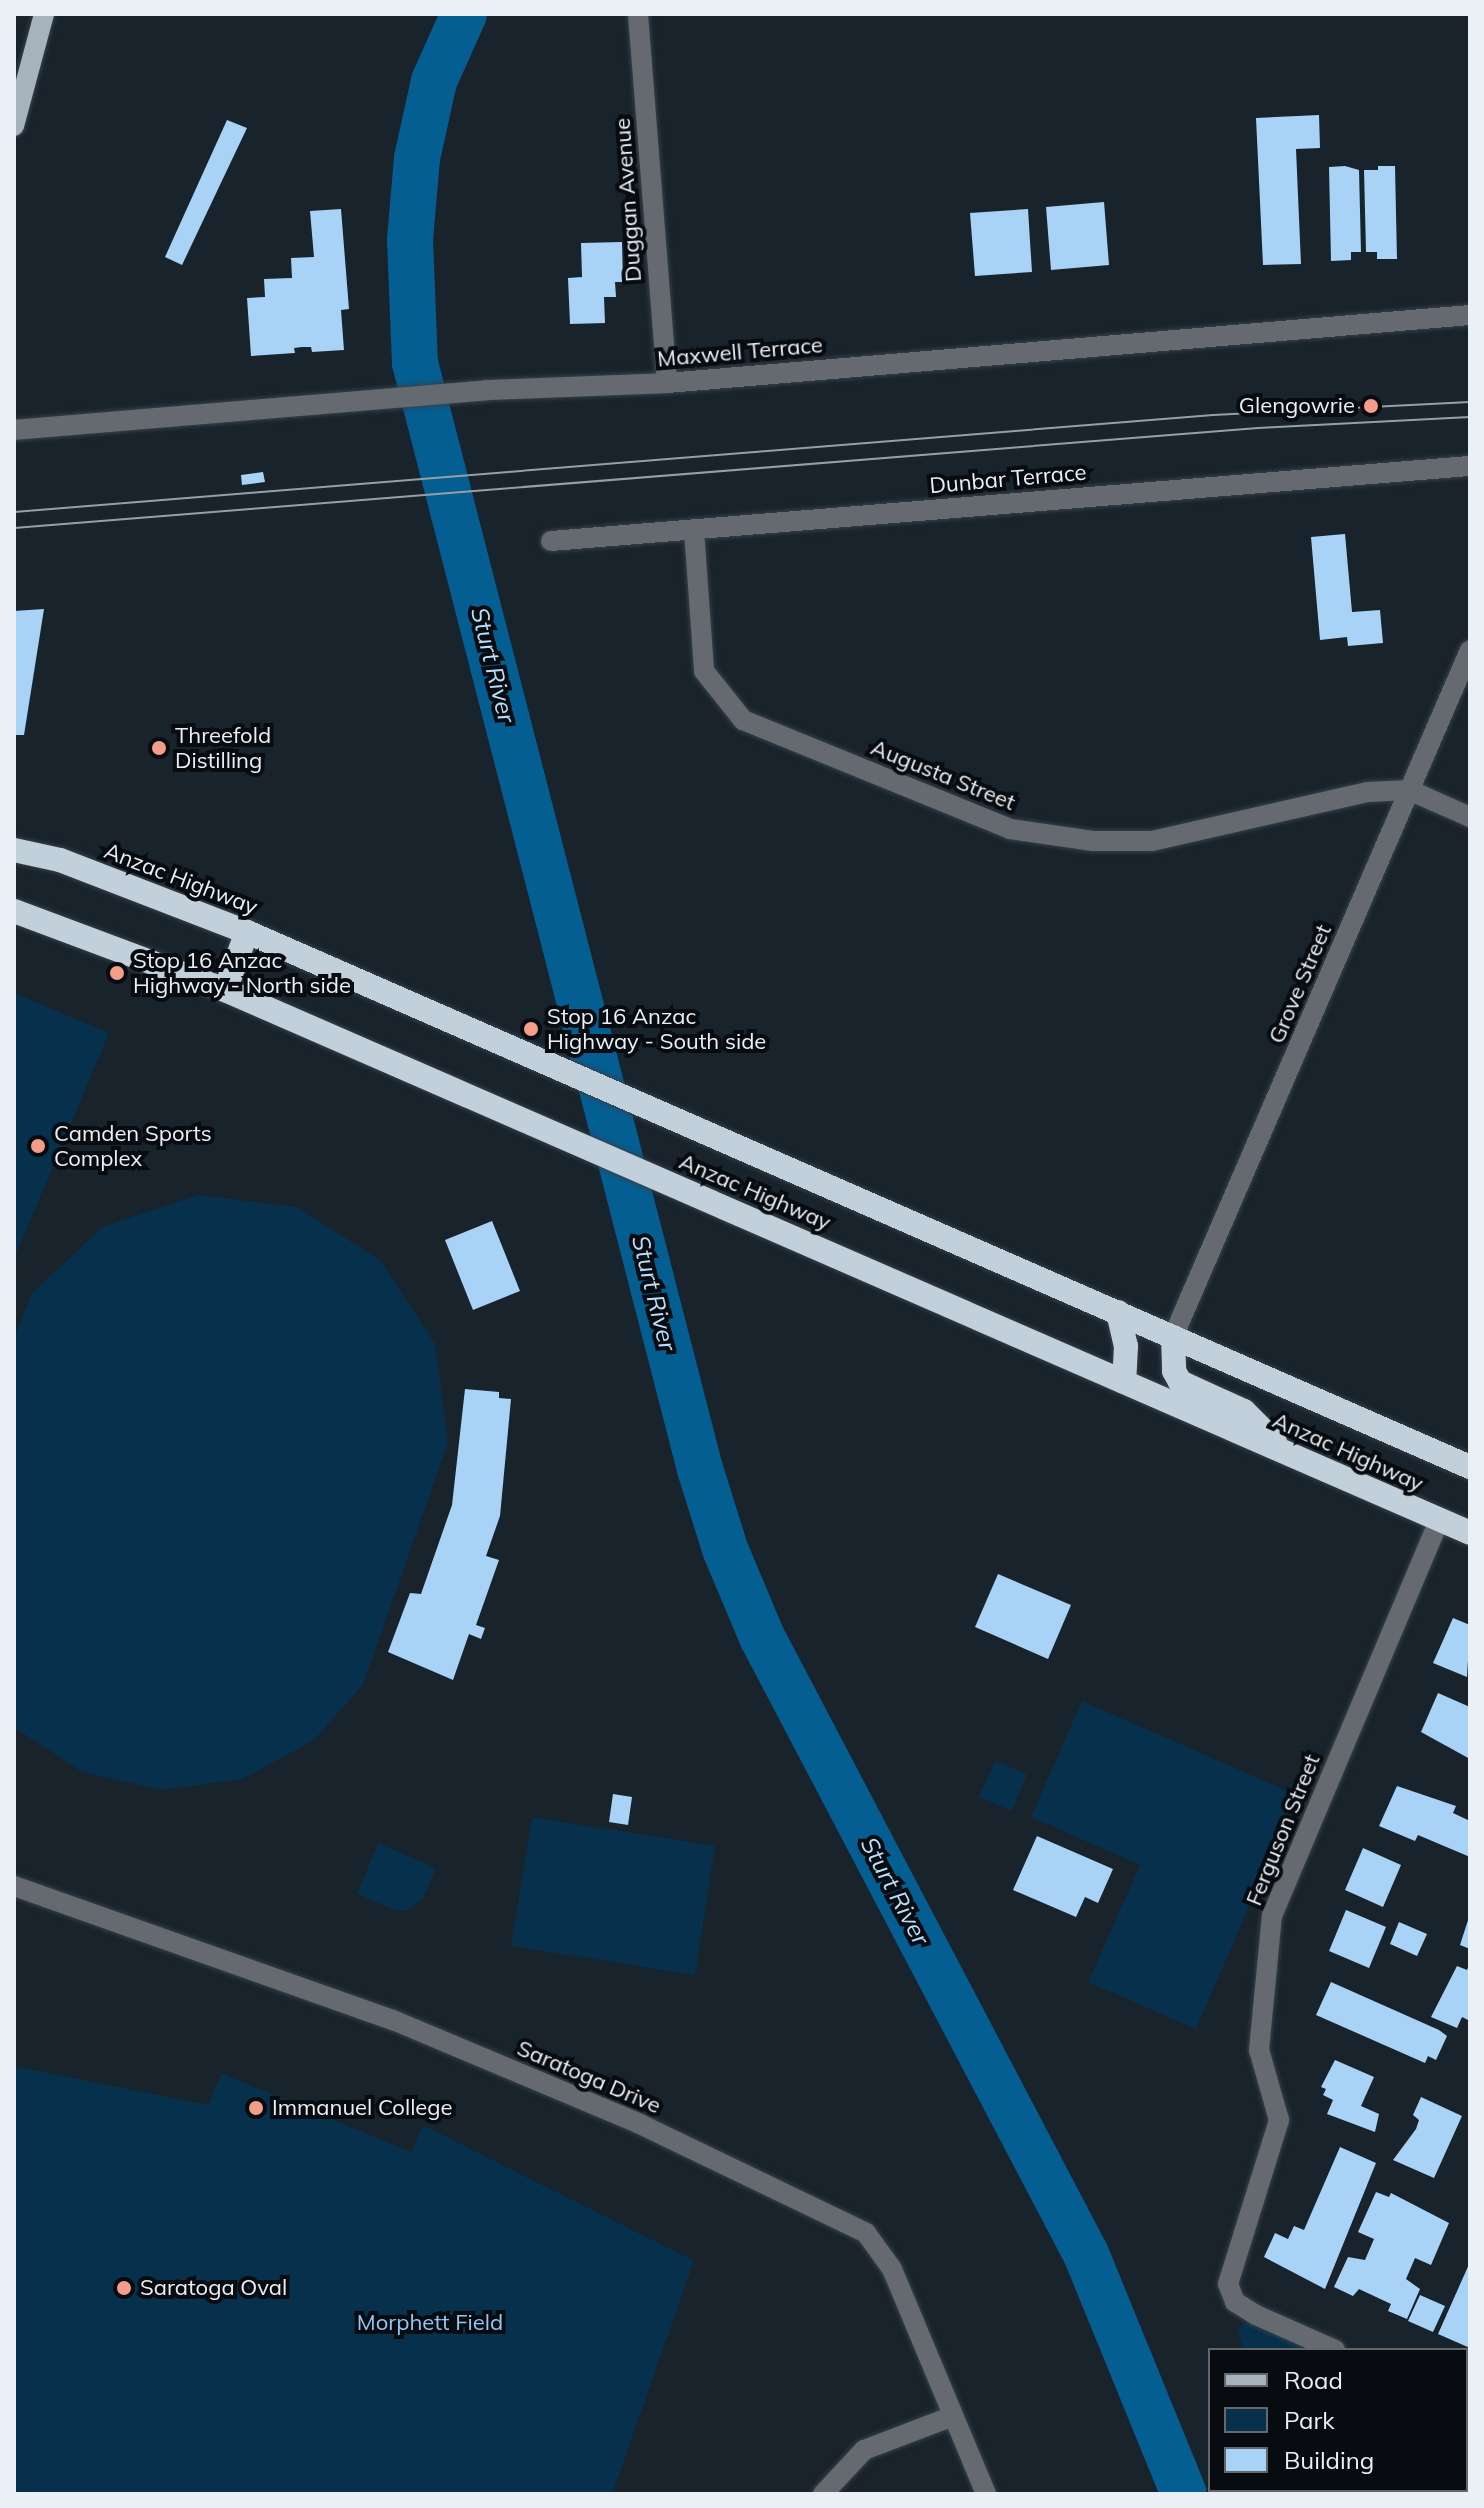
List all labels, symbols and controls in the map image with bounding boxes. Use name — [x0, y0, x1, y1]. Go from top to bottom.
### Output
street label: Duggan Avenue — [609, 117, 647, 283]
street label: Maxwell Terrace — [656, 332, 824, 372]
place label: Glengowrie — [1239, 393, 1355, 419]
marker: Glengowrie — [1362, 397, 1380, 415]
street label: Dunbar Terrace — [928, 459, 1088, 499]
water label: Sturt River — [465, 604, 521, 726]
place label: Threefold Distilling — [175, 722, 271, 774]
street label: Augusta Street — [867, 734, 1019, 816]
marker: Threefold Distilling — [150, 739, 168, 757]
street label: Anzac Highway — [101, 838, 261, 920]
street label: Grove Street — [1263, 921, 1337, 1047]
place label: Stop 16 Anzac Highway - North side — [133, 947, 351, 998]
marker: Stop 16 Anzac Highway - North side — [108, 964, 126, 982]
place label: Stop 16 Anzac Highway - South side — [547, 1003, 766, 1054]
marker: Stop 16 Anzac Highway - South side — [522, 1020, 540, 1038]
place label: Camden Sports Complex — [54, 1120, 212, 1172]
marker: Camden Sports Complex — [29, 1137, 47, 1155]
street label: Anzac Highway — [675, 1148, 835, 1236]
water label: Sturt River — [626, 1232, 682, 1354]
street label: Anzac Highway — [1269, 1407, 1427, 1497]
street label: Ferguson Street — [1241, 1751, 1325, 1909]
water label: Sturt River — [855, 1832, 935, 1950]
street label: Saratoga Drive — [513, 2035, 665, 2119]
place label: Immanuel College — [272, 2095, 453, 2121]
marker: Immanuel College — [247, 2099, 265, 2117]
place label: Saratoga Oval — [140, 2275, 287, 2301]
marker: Saratoga Oval — [115, 2279, 133, 2297]
park label: Morphett Field — [357, 2310, 503, 2336]
legend — [1208, 2348, 1468, 2492]
text: Road — [1284, 2365, 1343, 2395]
text: Park — [1284, 2405, 1335, 2435]
text: Building — [1284, 2445, 1374, 2475]

